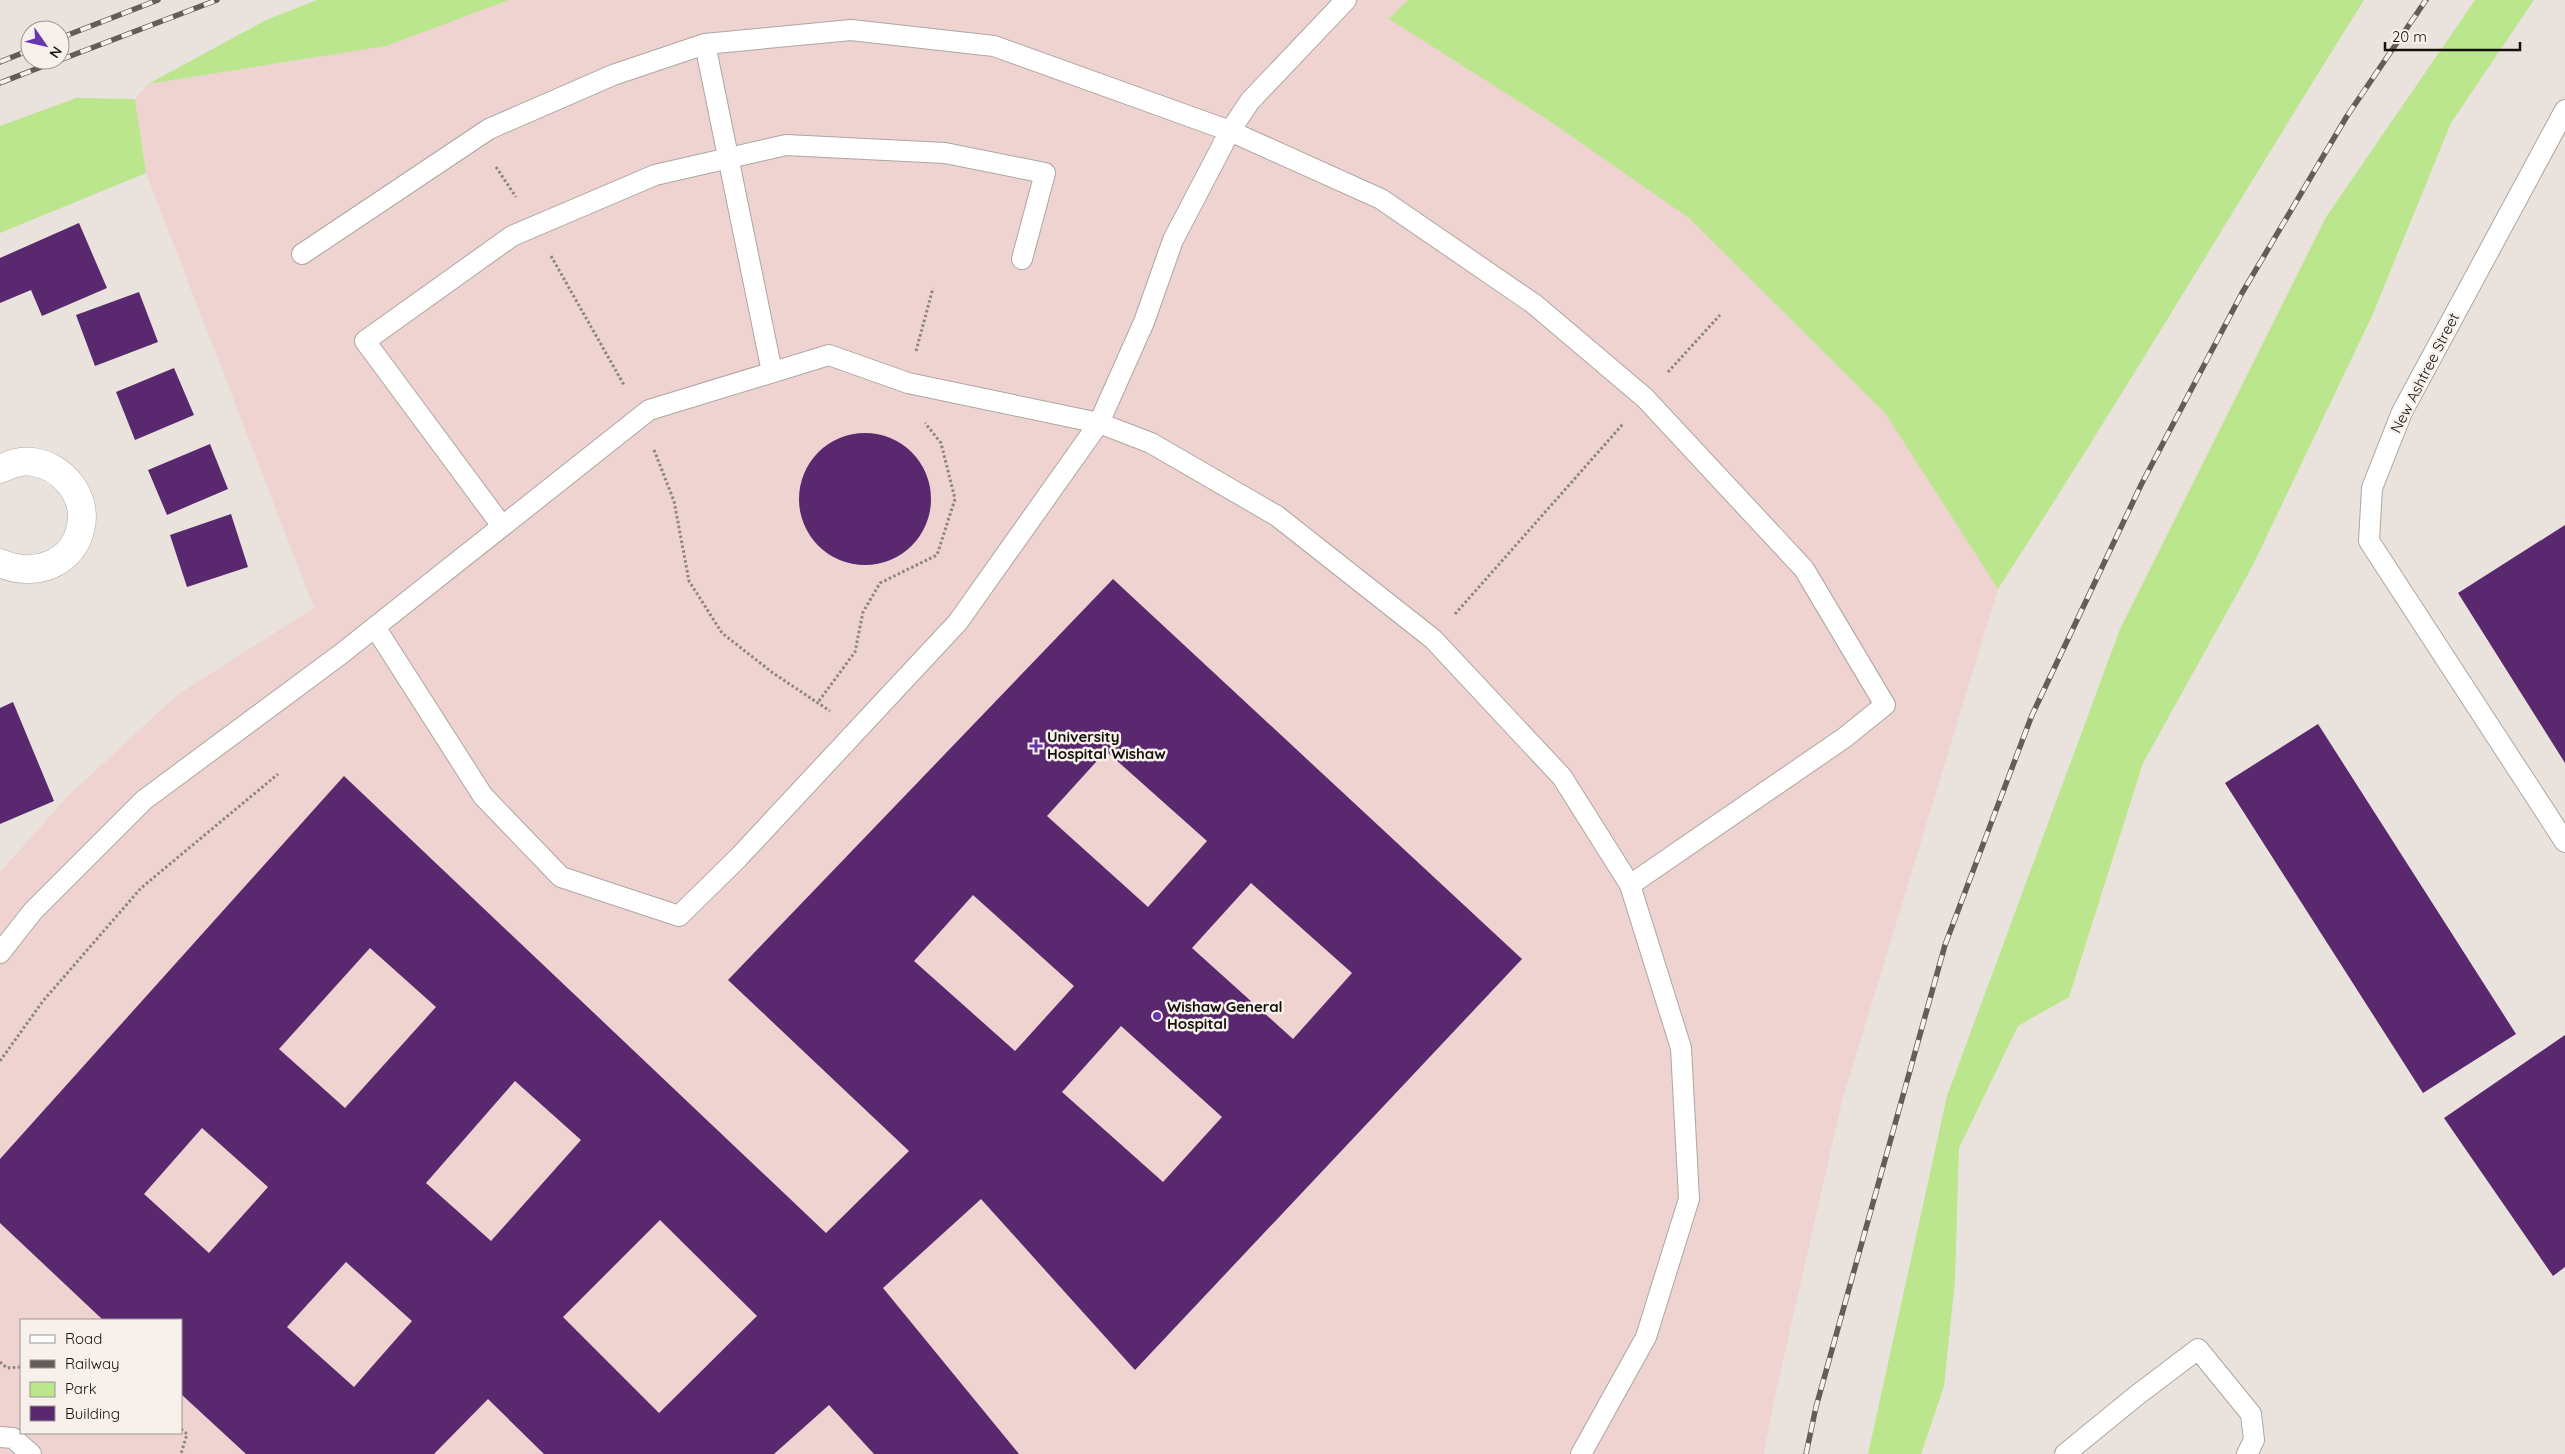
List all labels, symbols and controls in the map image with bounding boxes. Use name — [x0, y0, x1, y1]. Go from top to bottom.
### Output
north arrow — [20, 20, 70, 70]
scale bar — [2385, 20, 2520, 52]
text: 20 m — [2392, 27, 2427, 46]
text: N — [45, 43, 66, 62]
street label: New Ashtree Street — [2386, 309, 2463, 436]
place label: University Hospital Wishaw — [1047, 727, 1166, 763]
marker: University Hospital Wishaw — [1029, 739, 1043, 753]
place label: Wishaw General Hospital — [1167, 997, 1283, 1033]
marker: Wishaw General Hospital — [1151, 1010, 1163, 1022]
legend — [20, 1319, 182, 1434]
text: Road — [65, 1329, 102, 1348]
text: Railway — [65, 1354, 120, 1373]
text: Park — [65, 1379, 97, 1398]
text: Building — [65, 1404, 120, 1423]

